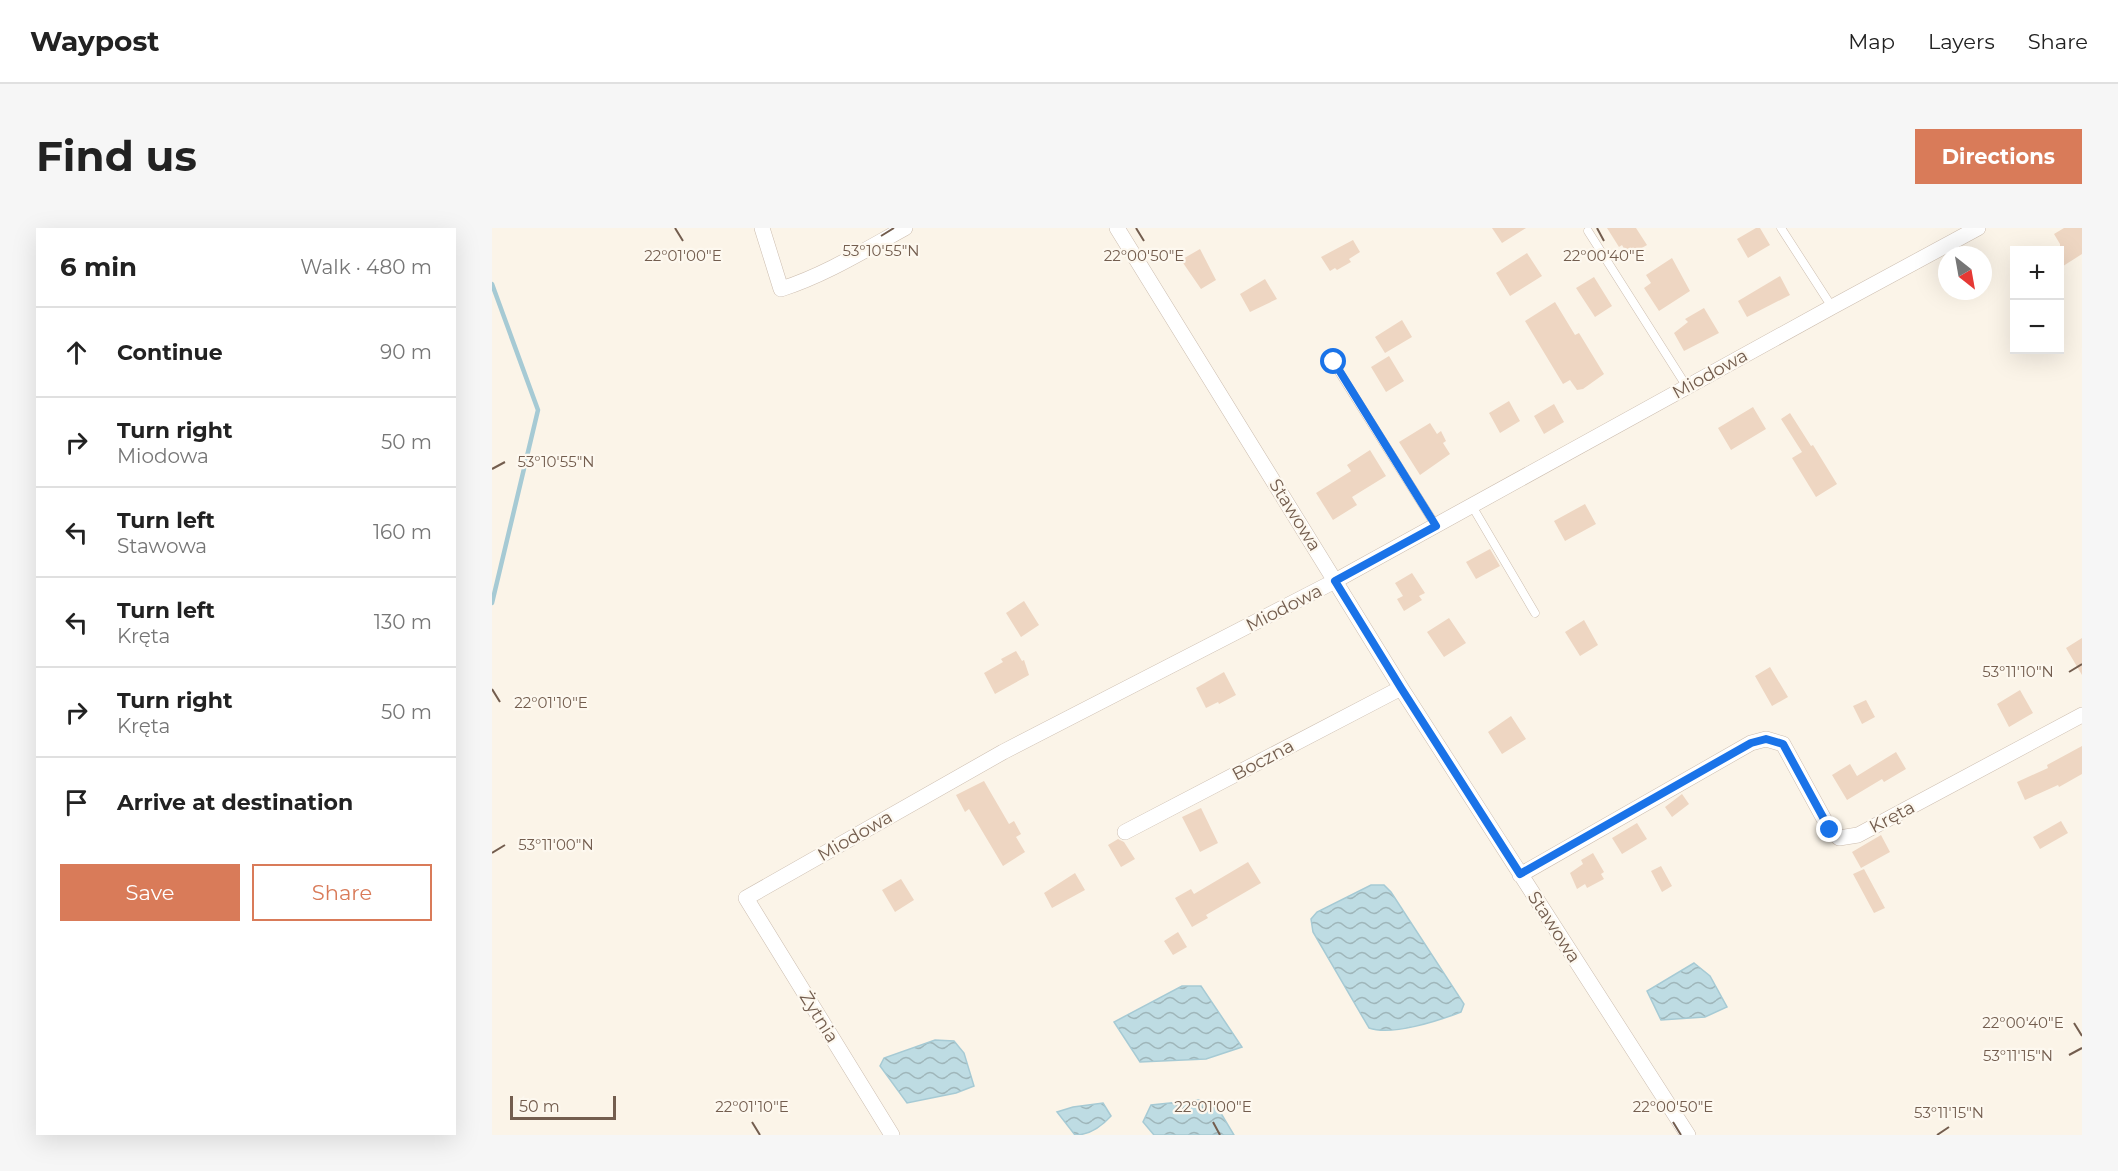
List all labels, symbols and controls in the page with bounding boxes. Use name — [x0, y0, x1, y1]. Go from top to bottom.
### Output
text: Waypost — [30, 24, 160, 58]
text: Map — [1848, 29, 1895, 54]
text: Layers — [1928, 29, 1995, 54]
text: Share — [2028, 29, 2088, 54]
button: Directions — [1915, 129, 2082, 184]
text: Find us — [36, 130, 197, 182]
text: 53°10'55"N — [843, 241, 919, 260]
text: 22°01'00"E — [644, 246, 722, 265]
text: 22°00'50"E — [1104, 246, 1184, 265]
text: 22°00'40"E — [1563, 246, 1645, 265]
north arrow — [1938, 246, 1992, 300]
map controls — [2010, 246, 2064, 354]
button: + — [2010, 246, 2064, 300]
text: 6 min — [60, 251, 137, 283]
text: Walk · 480 m — [300, 255, 432, 279]
button: − — [2010, 300, 2064, 354]
icon: ahead — [60, 336, 93, 369]
text: Continue — [117, 339, 223, 366]
text: 90 m — [380, 340, 432, 364]
street label: Miodowa — [1669, 344, 1751, 404]
route start — [1320, 348, 1346, 374]
text: Turn right — [117, 417, 232, 444]
icon: right — [60, 426, 93, 459]
text: 50 m — [381, 430, 432, 454]
text: Miodowa — [117, 444, 209, 468]
text: 53°10'55"N — [518, 452, 594, 471]
street label: Stawowa — [1264, 475, 1326, 555]
text: Turn left — [117, 507, 215, 534]
icon: left — [60, 516, 93, 549]
text: 160 m — [373, 520, 432, 544]
text: Stawowa — [117, 534, 207, 558]
street label: Miodowa — [1242, 579, 1326, 637]
text: Turn left — [117, 597, 215, 624]
icon: left — [60, 606, 93, 639]
text: 130 m — [374, 610, 432, 634]
text: Kręta — [117, 624, 170, 648]
text: 53°11'10"N — [1982, 662, 2054, 681]
text: Turn right — [117, 687, 232, 714]
text: 22°01'10"E — [514, 693, 588, 712]
icon: right — [60, 696, 93, 729]
text: 50 m — [381, 700, 432, 724]
text: Kręta — [117, 714, 170, 738]
street label: Boczna — [1228, 735, 1298, 785]
icon: arrive — [60, 786, 93, 819]
text: Arrive at destination — [117, 789, 353, 816]
street label: Kręta — [1866, 796, 1918, 838]
street label: Miodowa — [814, 806, 896, 866]
route end — [1816, 816, 1842, 842]
text: 53°11'00"N — [518, 835, 594, 854]
button: Save — [60, 864, 240, 921]
button: Share — [252, 864, 432, 921]
street label: Stawowa — [1523, 887, 1585, 967]
street label: Żytnia — [795, 987, 843, 1047]
text: 22°00'40"E — [1982, 1013, 2064, 1032]
text: 53°11'15"N — [1983, 1046, 2053, 1065]
scale bar — [510, 1093, 616, 1120]
text: 50 m — [519, 1097, 560, 1116]
text: 22°01'10"E — [715, 1097, 789, 1116]
text: 22°01'00"E — [1174, 1097, 1252, 1116]
text: 22°00'50"E — [1633, 1097, 1713, 1116]
text: 53°11'15"N — [1914, 1103, 1984, 1122]

